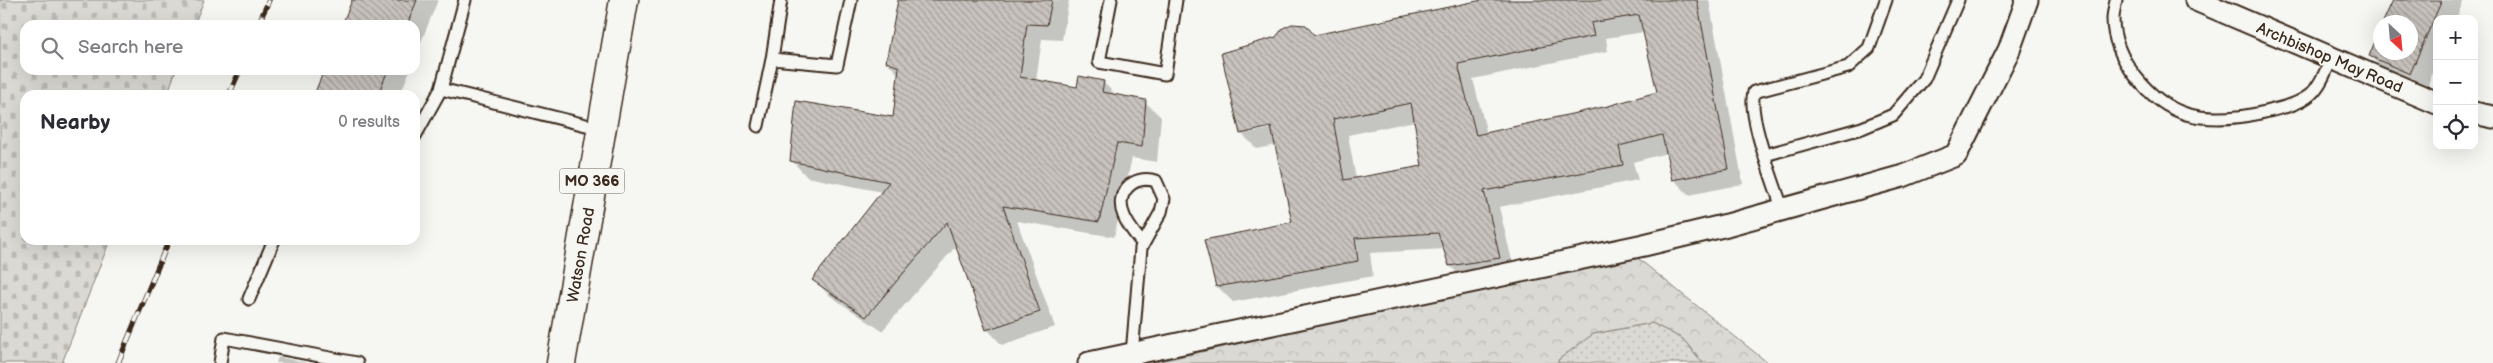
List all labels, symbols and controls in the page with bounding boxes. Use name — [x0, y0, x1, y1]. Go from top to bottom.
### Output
north arrow — [2373, 15, 2418, 60]
map controls — [2433, 15, 2478, 150]
button: + — [2433, 15, 2478, 60]
street label: Archbishop May Road — [2253, 19, 2405, 98]
search box — [20, 20, 420, 75]
icon: search — [38, 34, 66, 62]
text: Search here — [78, 36, 183, 59]
button: − — [2433, 60, 2478, 105]
button: locate — [2433, 105, 2478, 150]
text: Nearby — [40, 110, 110, 135]
text: 0 results — [338, 113, 400, 132]
road number: MO 366 — [560, 168, 624, 194]
street label: Watson Road — [564, 206, 599, 304]

